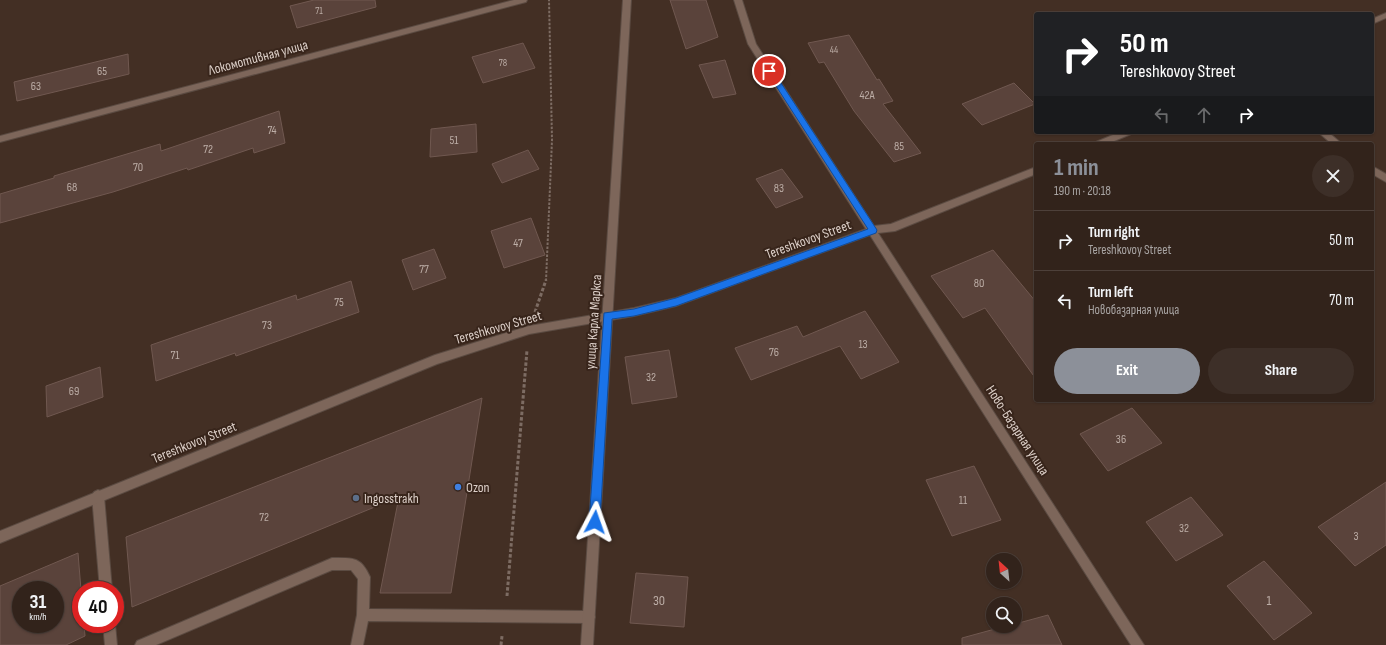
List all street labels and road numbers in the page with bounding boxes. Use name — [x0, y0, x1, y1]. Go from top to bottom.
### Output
street label: Локомотивная улица — [205, 36, 310, 79]
street label: Tereshkovoy Street — [763, 216, 853, 263]
street label: улица Карла Маркса — [582, 274, 605, 370]
street label: Tereshkovoy Street — [453, 307, 544, 348]
street label: Ново-Базарная улица — [982, 382, 1053, 478]
street label: Tereshkovoy Street — [149, 418, 239, 467]

